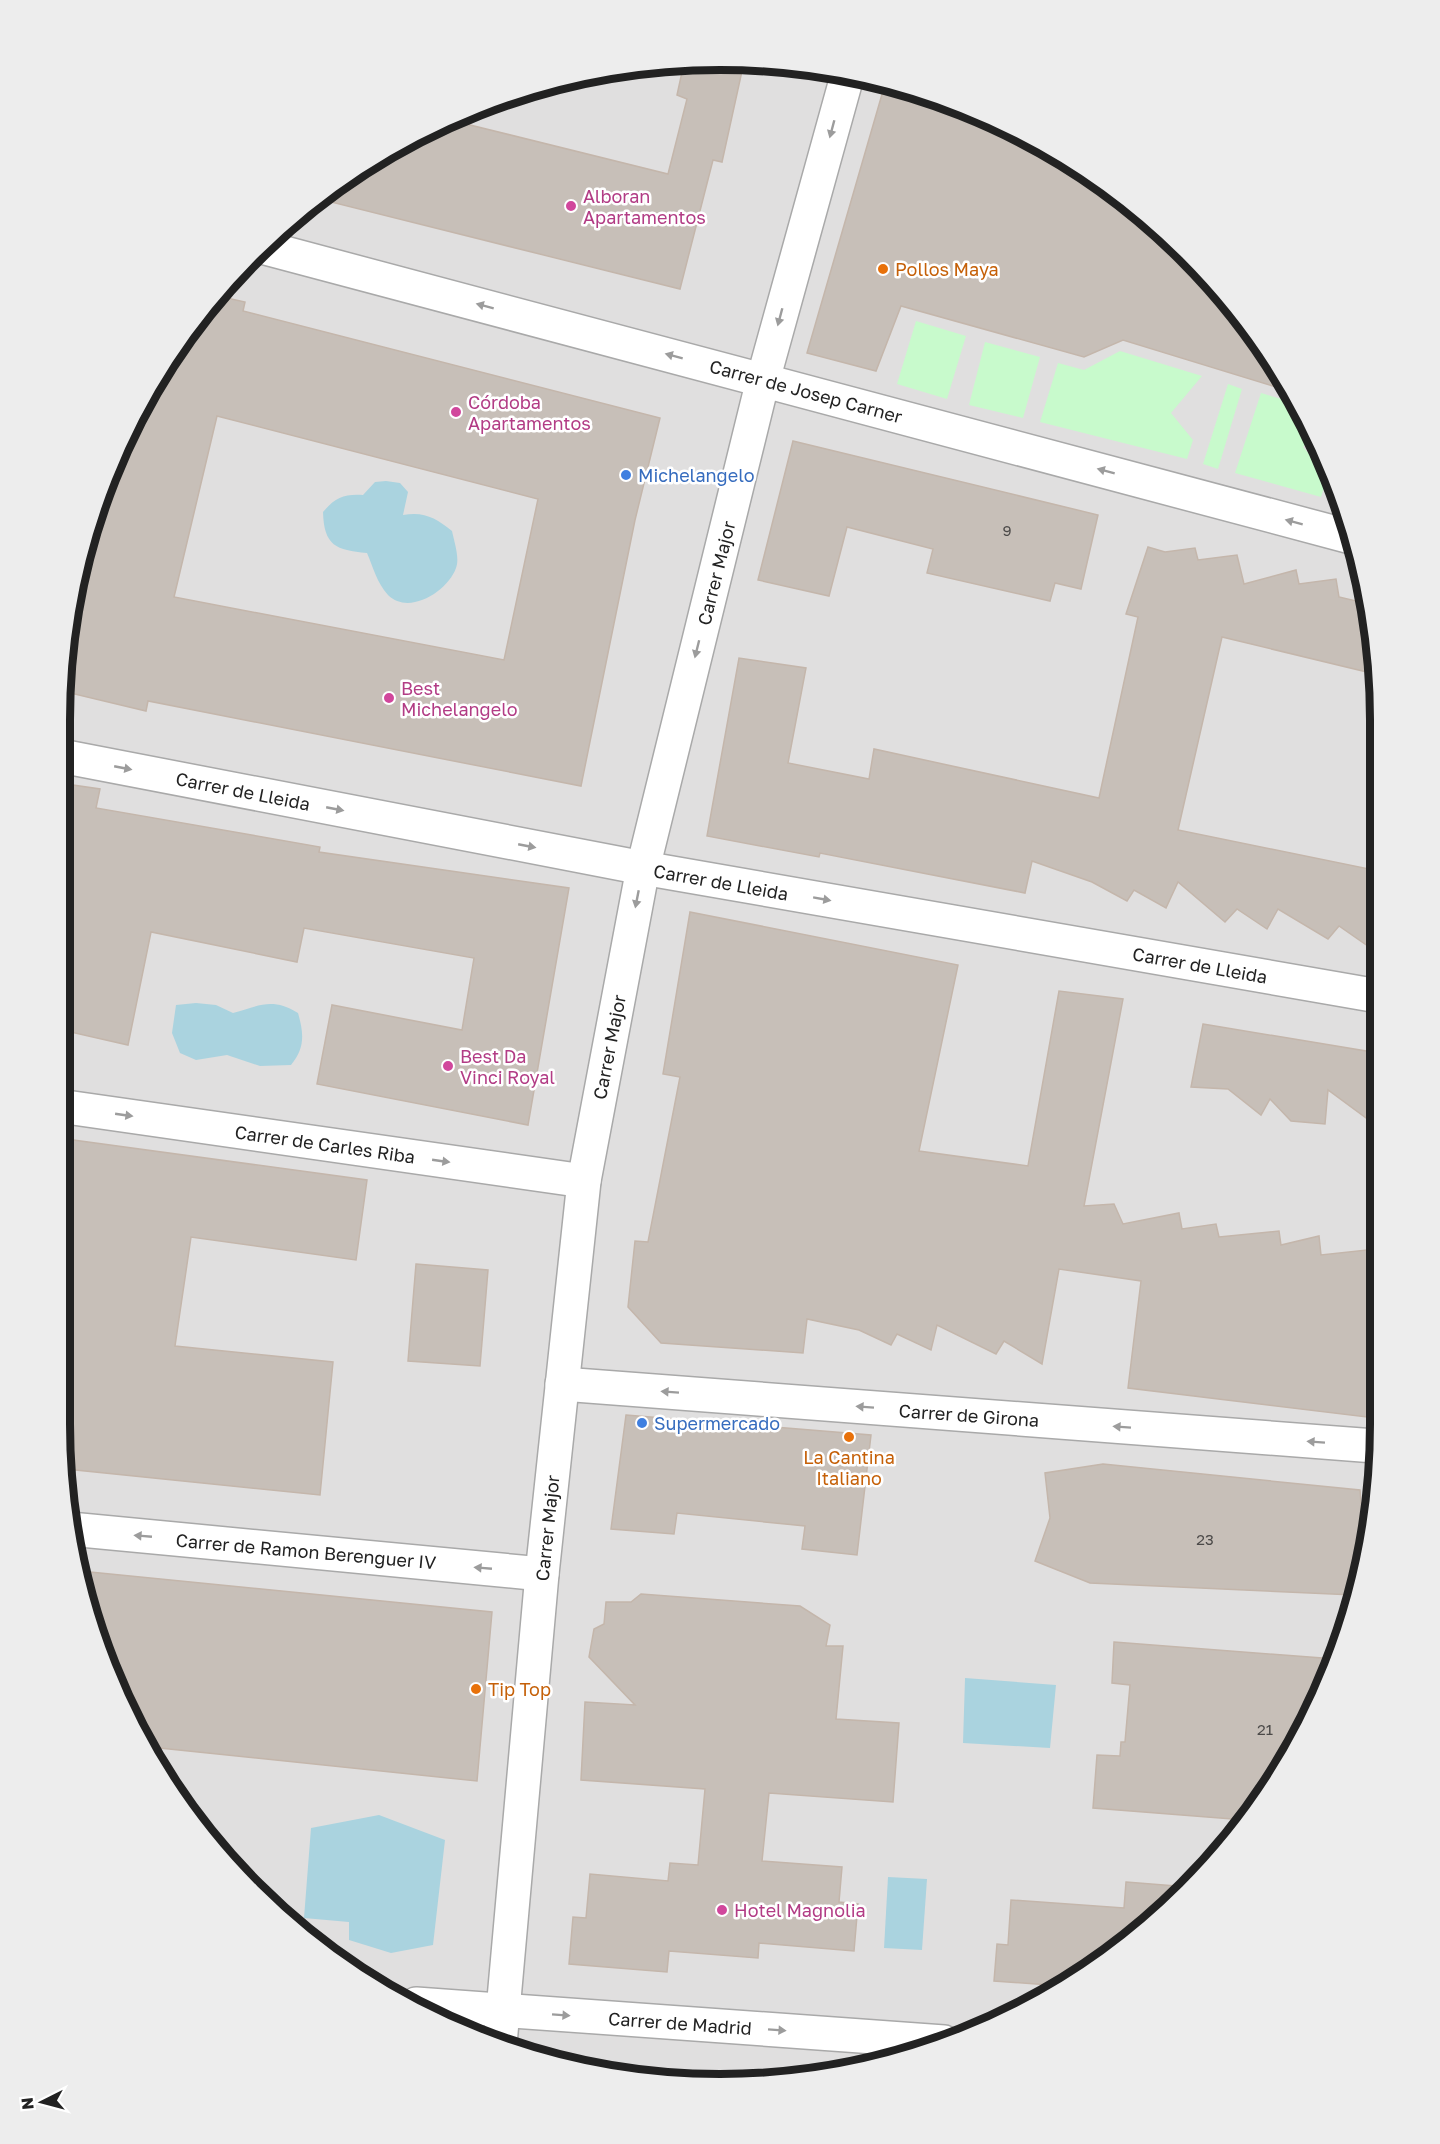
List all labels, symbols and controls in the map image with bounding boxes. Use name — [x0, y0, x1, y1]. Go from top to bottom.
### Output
one-way arrow — [827, 120, 837, 138]
place label: Alboran Apartamentos — [583, 185, 706, 228]
marker: Alboran Apartamentos — [564, 199, 578, 213]
place label: Pollos Maya — [895, 258, 999, 280]
marker: Pollos Maya — [876, 262, 890, 276]
one-way arrow — [476, 301, 494, 310]
one-way arrow — [775, 308, 785, 326]
one-way arrow — [665, 351, 683, 360]
street label: Carrer de Josep Carner — [707, 355, 905, 427]
place label: Córdoba Apartamentos — [468, 391, 591, 434]
marker: Córdoba Apartamentos — [449, 405, 463, 419]
place label: Michelangelo — [638, 464, 755, 486]
one-way arrow — [1097, 466, 1115, 476]
marker: Michelangelo — [619, 468, 633, 482]
one-way arrow — [1285, 516, 1303, 526]
street label: Carrer Major — [692, 519, 740, 627]
house number: 9 — [1002, 521, 1012, 539]
one-way arrow — [692, 639, 702, 658]
place label: Best Michelangelo — [401, 677, 518, 720]
marker: Best Michelangelo — [382, 691, 396, 705]
one-way arrow — [114, 764, 133, 773]
street label: Carrer de Lleida — [174, 767, 312, 815]
one-way arrow — [326, 805, 345, 814]
one-way arrow — [517, 842, 536, 851]
street label: Carrer de Lleida — [652, 859, 790, 905]
one-way arrow — [632, 890, 641, 909]
one-way arrow — [812, 895, 831, 904]
street label: Carrer de Lleida — [1131, 942, 1269, 988]
street label: Carrer Major — [588, 993, 630, 1101]
place label: Best Da Vinci Royal — [460, 1045, 555, 1088]
marker: Best Da Vinci Royal — [441, 1059, 455, 1073]
one-way arrow — [114, 1111, 133, 1120]
street label: Carrer de Carles Riba — [233, 1120, 417, 1168]
one-way arrow — [432, 1156, 451, 1165]
one-way arrow — [661, 1387, 680, 1397]
street label: Carrer de Girona — [898, 1399, 1040, 1431]
one-way arrow — [855, 1402, 874, 1412]
place label: Supermercado — [654, 1412, 780, 1434]
marker: Supermercado — [635, 1416, 649, 1430]
one-way arrow — [1112, 1422, 1131, 1432]
marker: La Cantina Italiano — [842, 1430, 856, 1444]
one-way arrow — [1307, 1437, 1326, 1447]
place label: La Cantina Italiano — [803, 1446, 895, 1489]
street label: Carrer Major — [530, 1474, 564, 1582]
street label: Carrer de Ramon Berenguer IV — [175, 1529, 437, 1573]
house number: 23 — [1196, 1530, 1214, 1548]
one-way arrow — [133, 1531, 152, 1541]
one-way arrow — [474, 1563, 493, 1573]
place label: Tip Top — [488, 1678, 551, 1700]
marker: Tip Top — [469, 1682, 483, 1696]
house number: 21 — [1257, 1720, 1273, 1738]
place label: Hotel Magnolia — [734, 1899, 866, 1921]
marker: Hotel Magnolia — [715, 1903, 729, 1917]
street label: Carrer de Madrid — [607, 2007, 753, 2039]
one-way arrow — [552, 2010, 571, 2019]
one-way arrow — [767, 2026, 786, 2035]
north arrow — [12, 2072, 72, 2132]
text: N — [17, 2096, 38, 2111]

